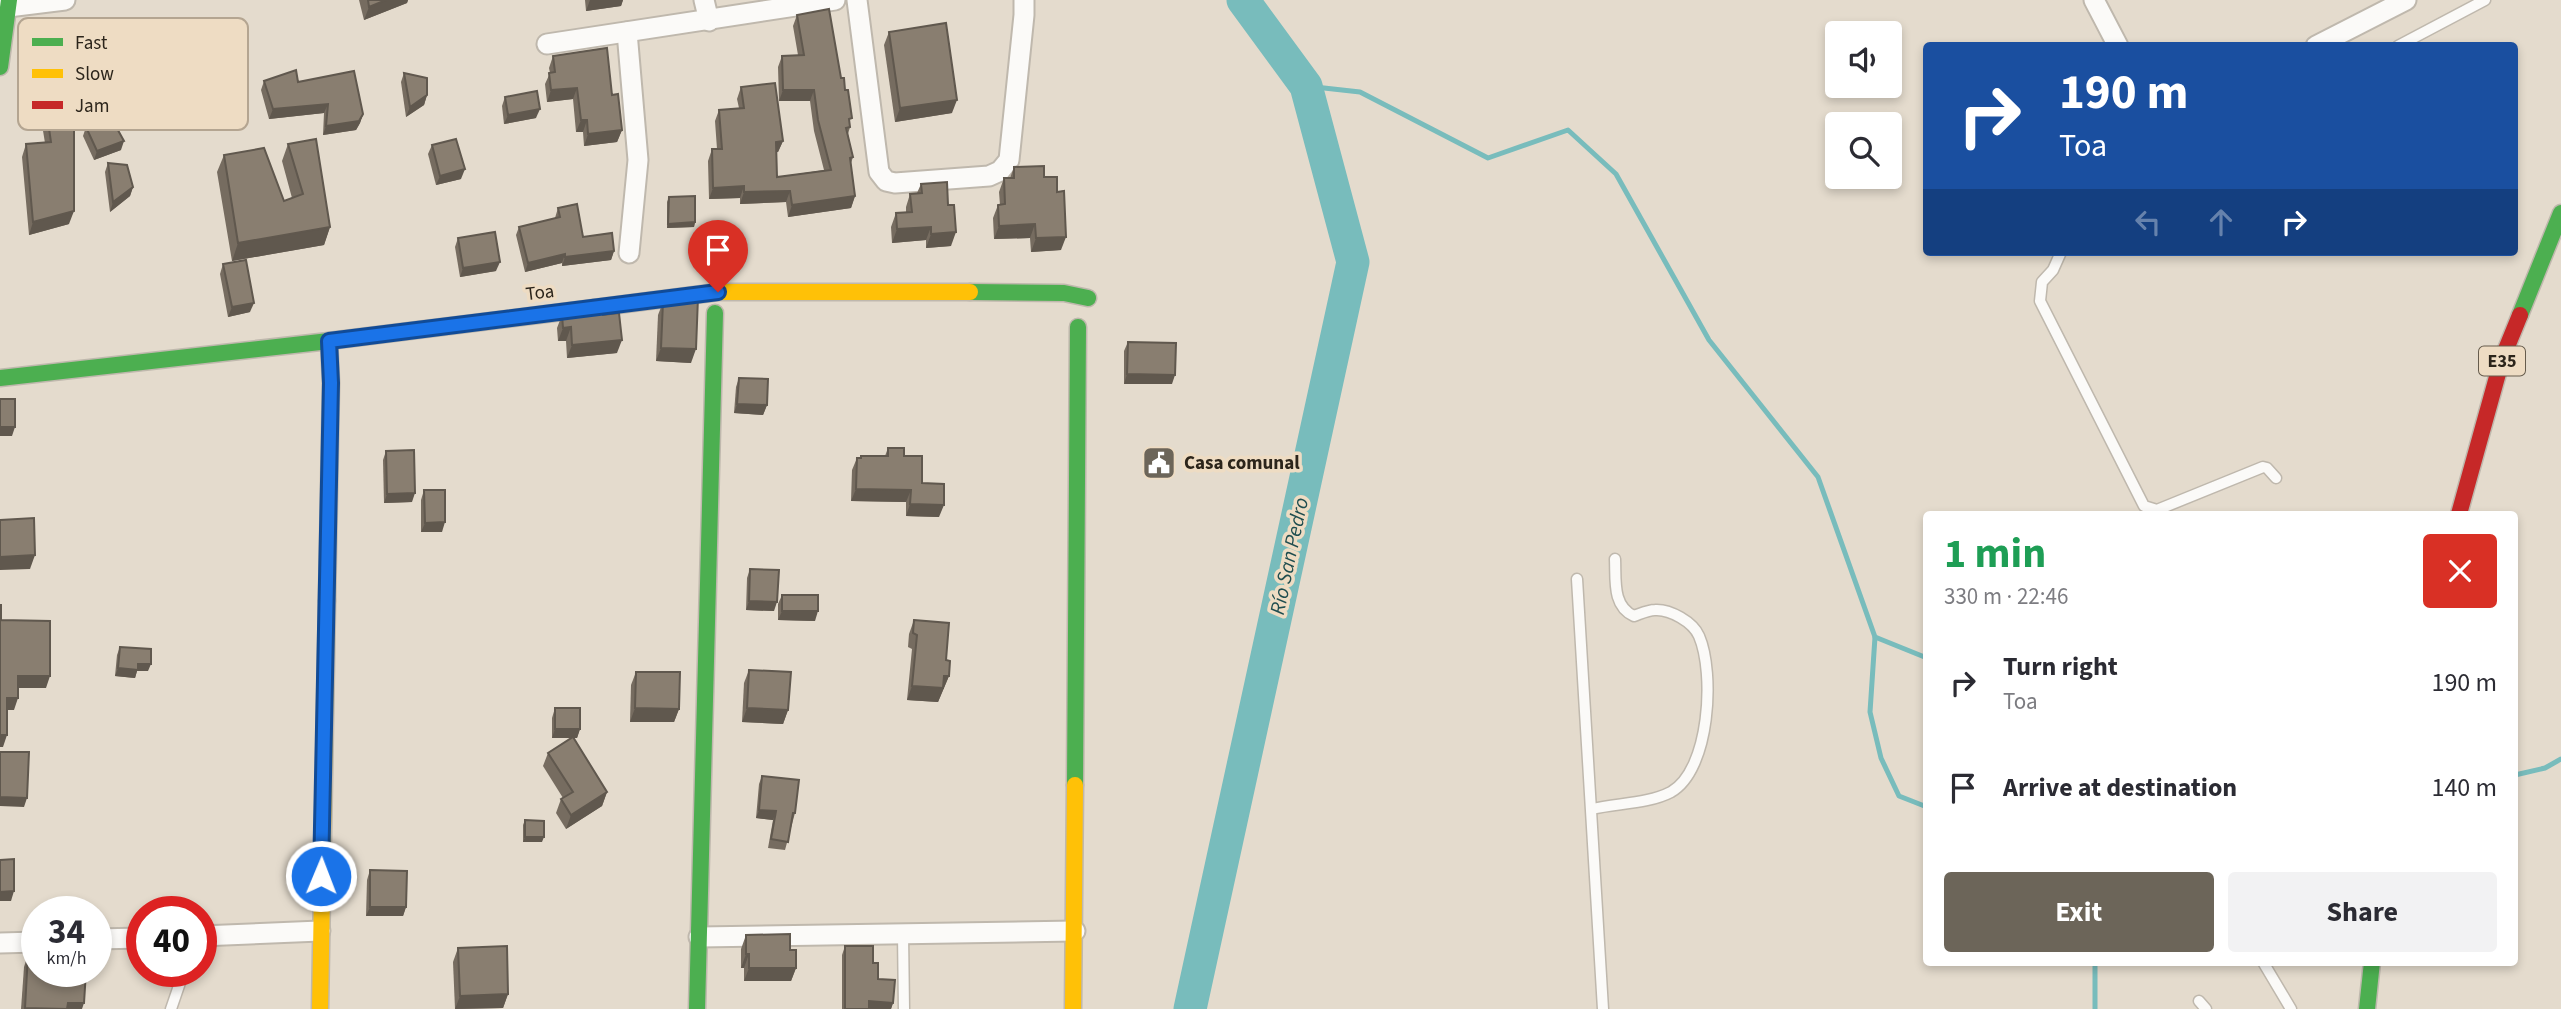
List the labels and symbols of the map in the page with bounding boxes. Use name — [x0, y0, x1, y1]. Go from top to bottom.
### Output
legend — [18, 18, 248, 130]
text: Fast — [75, 30, 108, 57]
text: Slow — [75, 61, 114, 88]
text: Jam — [75, 93, 109, 120]
pin — [688, 220, 748, 292]
street label: Toa — [524, 278, 556, 308]
road number: E35 — [2479, 346, 2525, 376]
public building icon: Casa comunal — [1140, 444, 1178, 482]
place label: Casa comunal — [1184, 450, 1300, 477]
water label: Río San Pedro — [1262, 495, 1316, 617]
position arrow — [284, 839, 358, 913]
speed limit sign: 40 — [126, 896, 217, 987]

